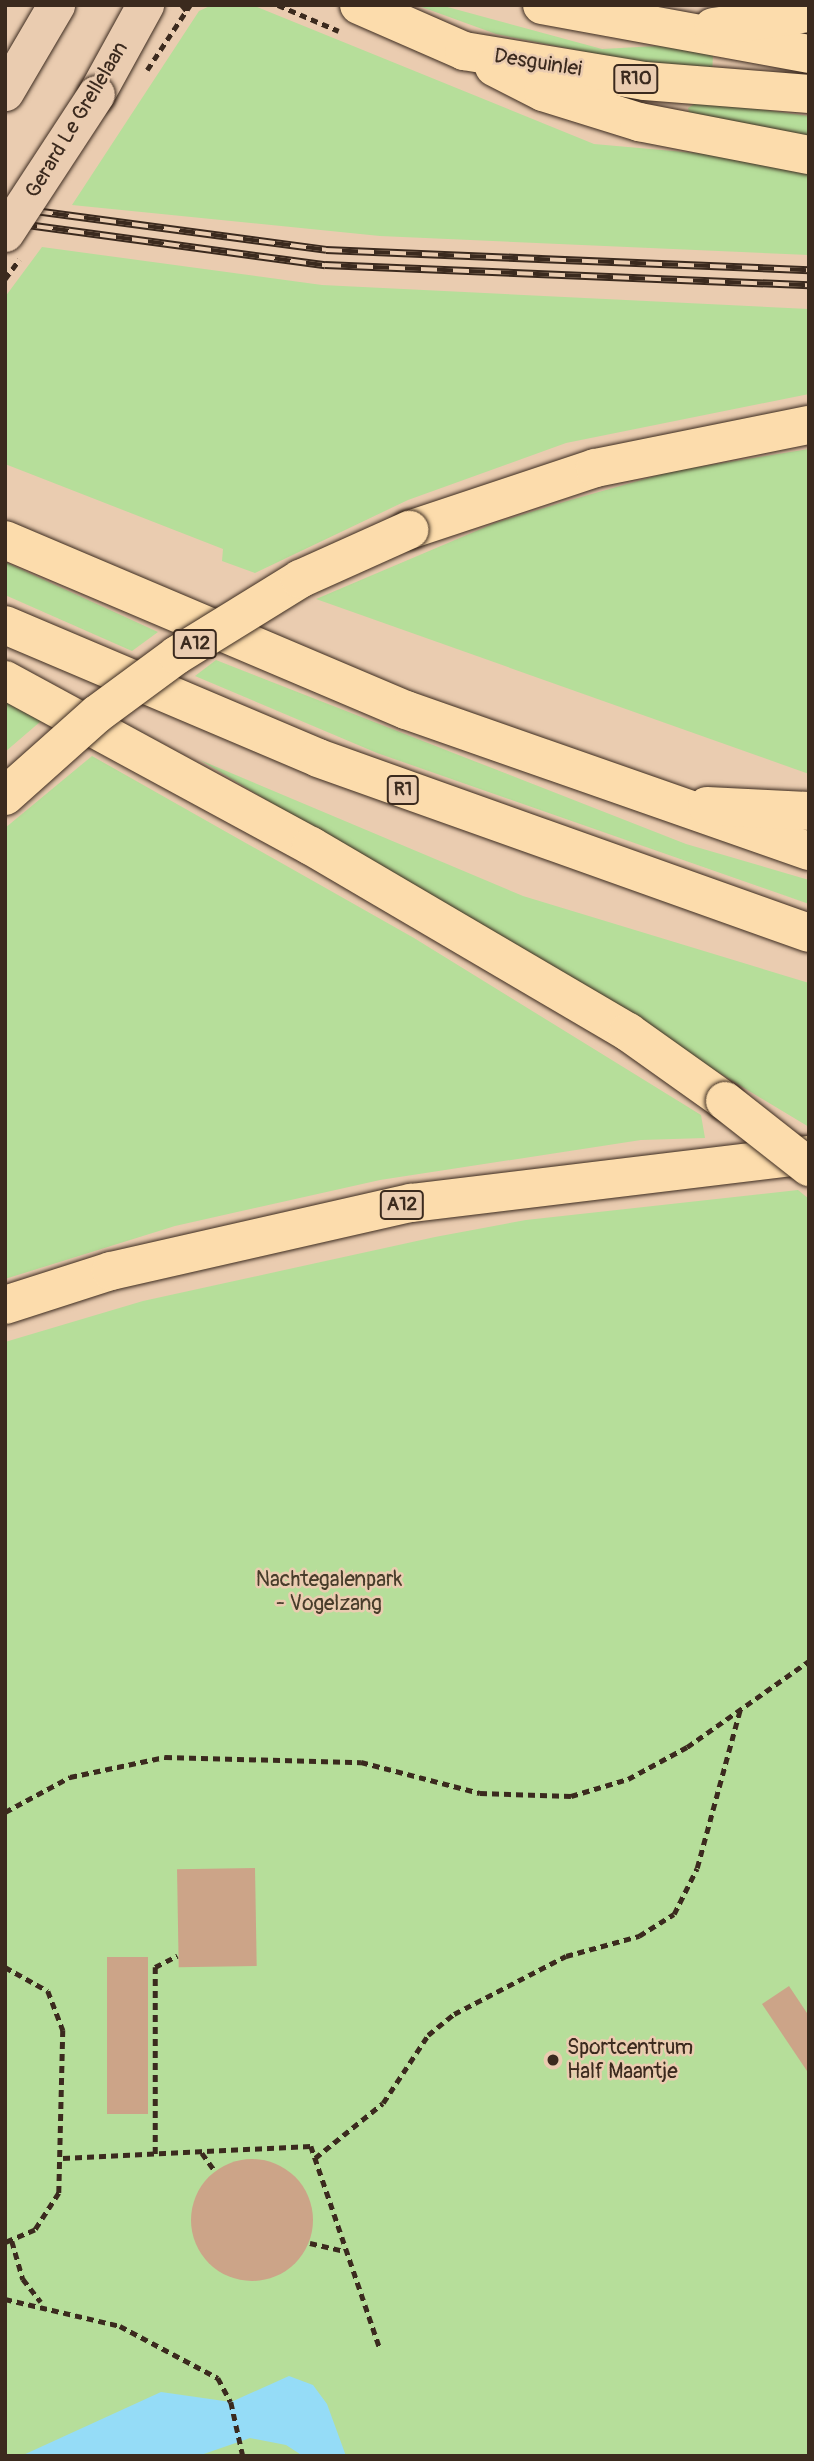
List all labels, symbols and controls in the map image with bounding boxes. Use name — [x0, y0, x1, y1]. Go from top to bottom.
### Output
street label: Gerard Le Grellelaan — [20, 37, 134, 203]
street label: Desguinlei — [492, 44, 584, 82]
road number: R10 — [613, 64, 659, 94]
road number: A12 — [172, 628, 218, 660]
road number: R1 — [386, 775, 420, 806]
road number: A12 — [379, 1190, 425, 1220]
park label: Nachtegalenpark - Vogelzang — [256, 1567, 402, 1617]
place label: Sportcentrum Half Maantje — [567, 2035, 693, 2085]
marker: Sportcentrum Half Maantje — [545, 2052, 561, 2068]

